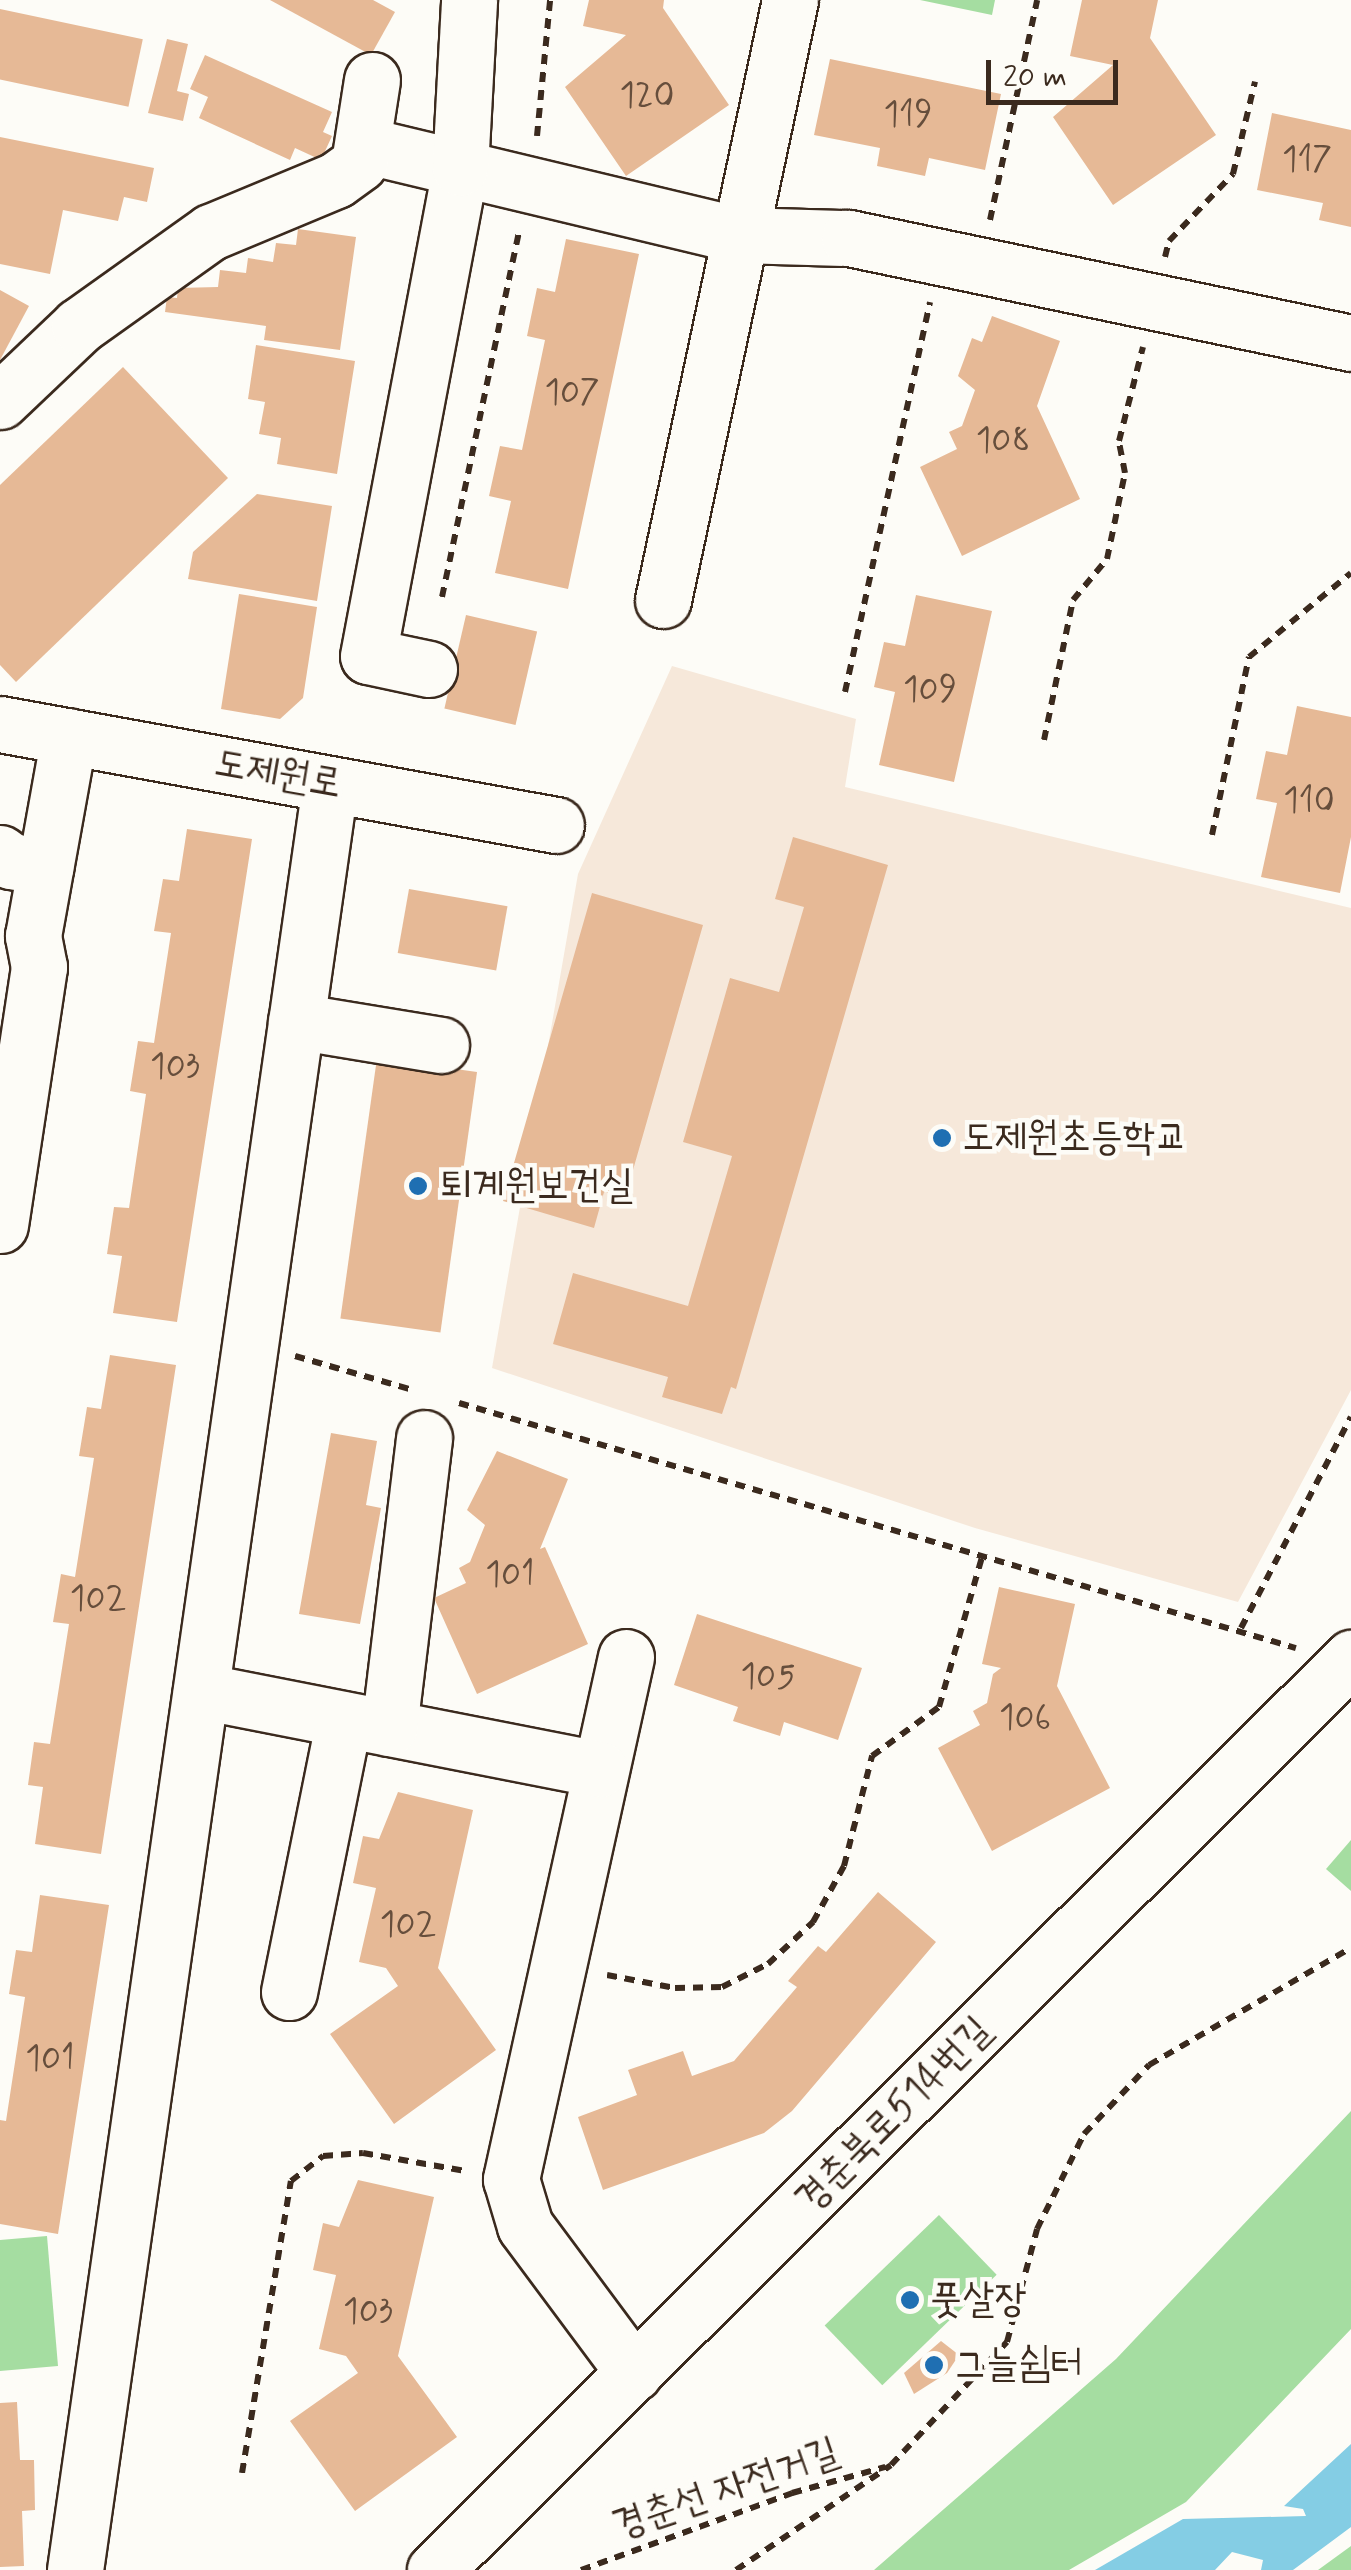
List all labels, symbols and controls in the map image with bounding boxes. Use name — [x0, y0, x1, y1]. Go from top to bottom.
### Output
scale bar — [991, 40, 1124, 102]
text: 20 m — [1003, 58, 1067, 97]
house number: 120 — [619, 75, 675, 117]
house number: 119 — [883, 94, 933, 136]
house number: 117 — [1282, 139, 1332, 181]
house number: 107 — [544, 372, 600, 414]
house number: 108 — [976, 420, 1030, 462]
house number: 109 — [903, 669, 957, 711]
street label: 도제원로 — [210, 739, 346, 809]
house number: 110 — [1283, 780, 1335, 822]
house number: 103 — [150, 1046, 200, 1088]
place label: 도제원초등학교 — [962, 1114, 1187, 1162]
marker: 도제원초등학교 — [931, 1127, 953, 1149]
place label: 퇴계원보건실 — [440, 1162, 633, 1210]
marker: 퇴계원보건실 — [405, 1173, 431, 1199]
house number: 101 — [485, 1554, 535, 1596]
house number: 102 — [70, 1578, 126, 1620]
house number: 105 — [740, 1656, 796, 1698]
house number: 106 — [999, 1697, 1051, 1739]
house number: 102 — [380, 1904, 436, 1946]
street label: 경춘북로514번길 — [786, 2007, 1002, 2223]
house number: 101 — [25, 2038, 75, 2080]
place label: 풋살장 — [930, 2276, 1027, 2324]
marker: 풋살장 — [899, 2289, 921, 2311]
house number: 103 — [343, 2291, 393, 2333]
place label: 그늘쉼터 — [954, 2341, 1083, 2389]
marker: 그늘쉼터 — [923, 2354, 945, 2376]
street label: 경춘선 자전거길 — [607, 2428, 845, 2550]

